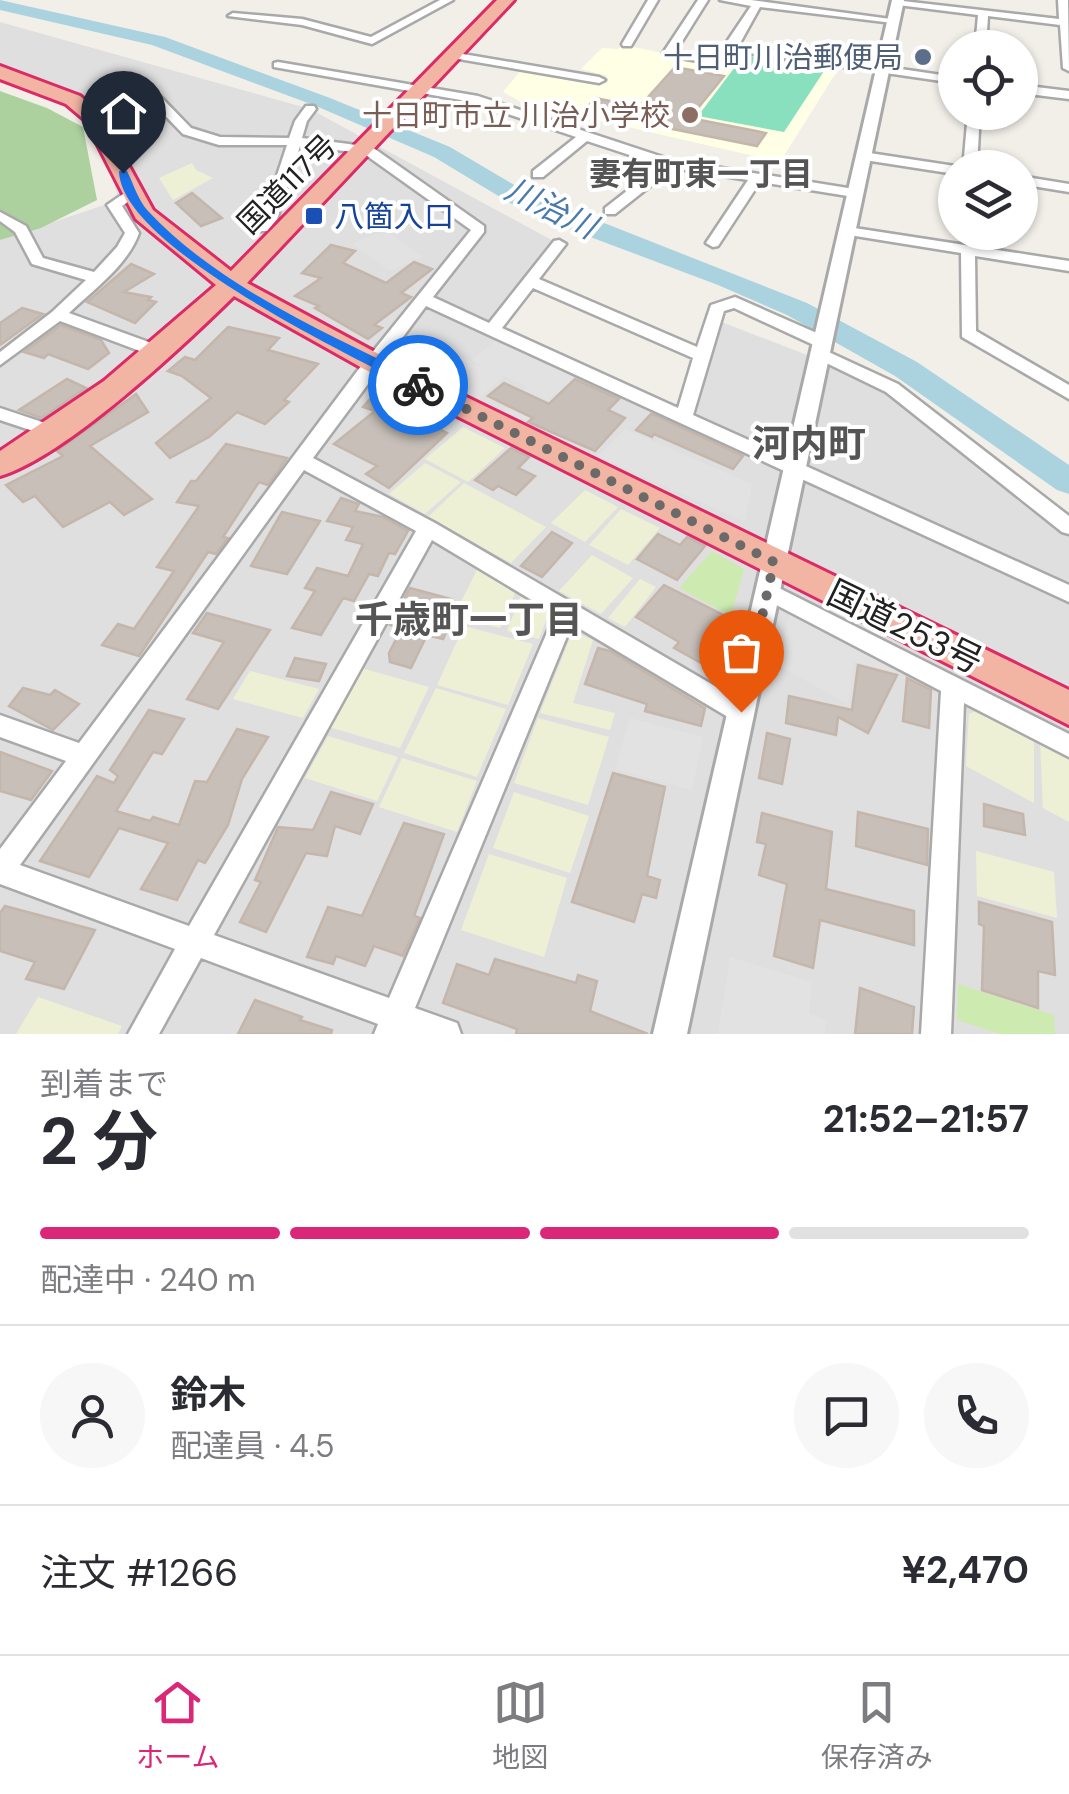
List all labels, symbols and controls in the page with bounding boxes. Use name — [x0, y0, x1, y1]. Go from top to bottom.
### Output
map controls — [938, 30, 1038, 250]
button: locate — [938, 30, 1038, 130]
place label: 十日町川治郵便局 — [663, 38, 903, 77]
marker: 十日町川治郵便局 — [912, 46, 934, 68]
pin — [81, 71, 166, 174]
icon: home — [96, 86, 151, 141]
place label: 十日町市立 川治小学校 — [362, 96, 670, 135]
marker: 十日町市立 川治小学校 — [679, 104, 701, 126]
street label: 国道117号 — [229, 126, 345, 242]
button: layers — [938, 150, 1038, 250]
district label: 妻有町東一丁目 — [589, 153, 813, 195]
water label: 川治川 — [499, 168, 606, 249]
place label: 八箇入口 — [334, 197, 454, 236]
marker: 八箇入口 — [303, 205, 325, 227]
courier — [368, 335, 468, 435]
icon: bike — [391, 358, 446, 413]
district label: 河内町 — [752, 419, 866, 469]
street label: 国道253号 — [820, 570, 990, 684]
district label: 千歳町一丁目 — [355, 595, 583, 645]
pin — [699, 610, 784, 713]
icon: bag — [714, 625, 769, 680]
text: 到着まで — [40, 1063, 168, 1105]
text: 21:52–21:57 — [823, 1094, 1029, 1144]
text: 2 分 — [40, 1100, 158, 1184]
text: 配達中 · 240 m — [40, 1259, 256, 1301]
button: person — [40, 1363, 145, 1468]
button: chat — [794, 1363, 899, 1468]
button: phone — [924, 1363, 1029, 1468]
text: 鈴木 — [170, 1370, 246, 1420]
text: 配達員 · 4.5 — [170, 1425, 335, 1467]
text: ¥2,470 — [901, 1545, 1029, 1595]
text: 注文 #1266 — [40, 1548, 238, 1598]
tab: ホーム — [136, 1675, 219, 1776]
tab: 地図 — [492, 1675, 548, 1776]
tab: 保存済み — [821, 1675, 933, 1776]

